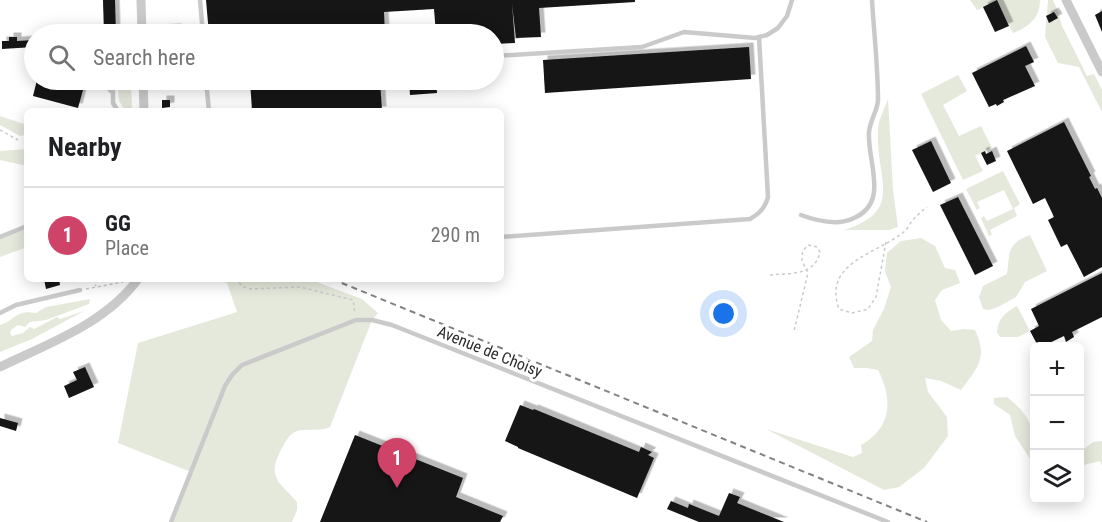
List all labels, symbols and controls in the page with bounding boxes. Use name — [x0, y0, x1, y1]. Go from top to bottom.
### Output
search box — [24, 24, 504, 90]
icon: search — [45, 41, 78, 74]
text: Search here — [93, 45, 195, 70]
text: Nearby — [48, 132, 122, 162]
text: GG — [105, 211, 131, 236]
text: 1 — [62, 223, 73, 247]
text: 290 m — [431, 223, 480, 247]
text: Place — [105, 236, 149, 260]
your location — [709, 299, 738, 328]
street label: Avenue de Choisy — [435, 322, 545, 381]
map controls — [1030, 342, 1084, 504]
button: + — [1030, 342, 1084, 396]
button: − — [1030, 396, 1084, 450]
pin: 1 — [378, 438, 416, 488]
button: layers — [1030, 450, 1084, 504]

